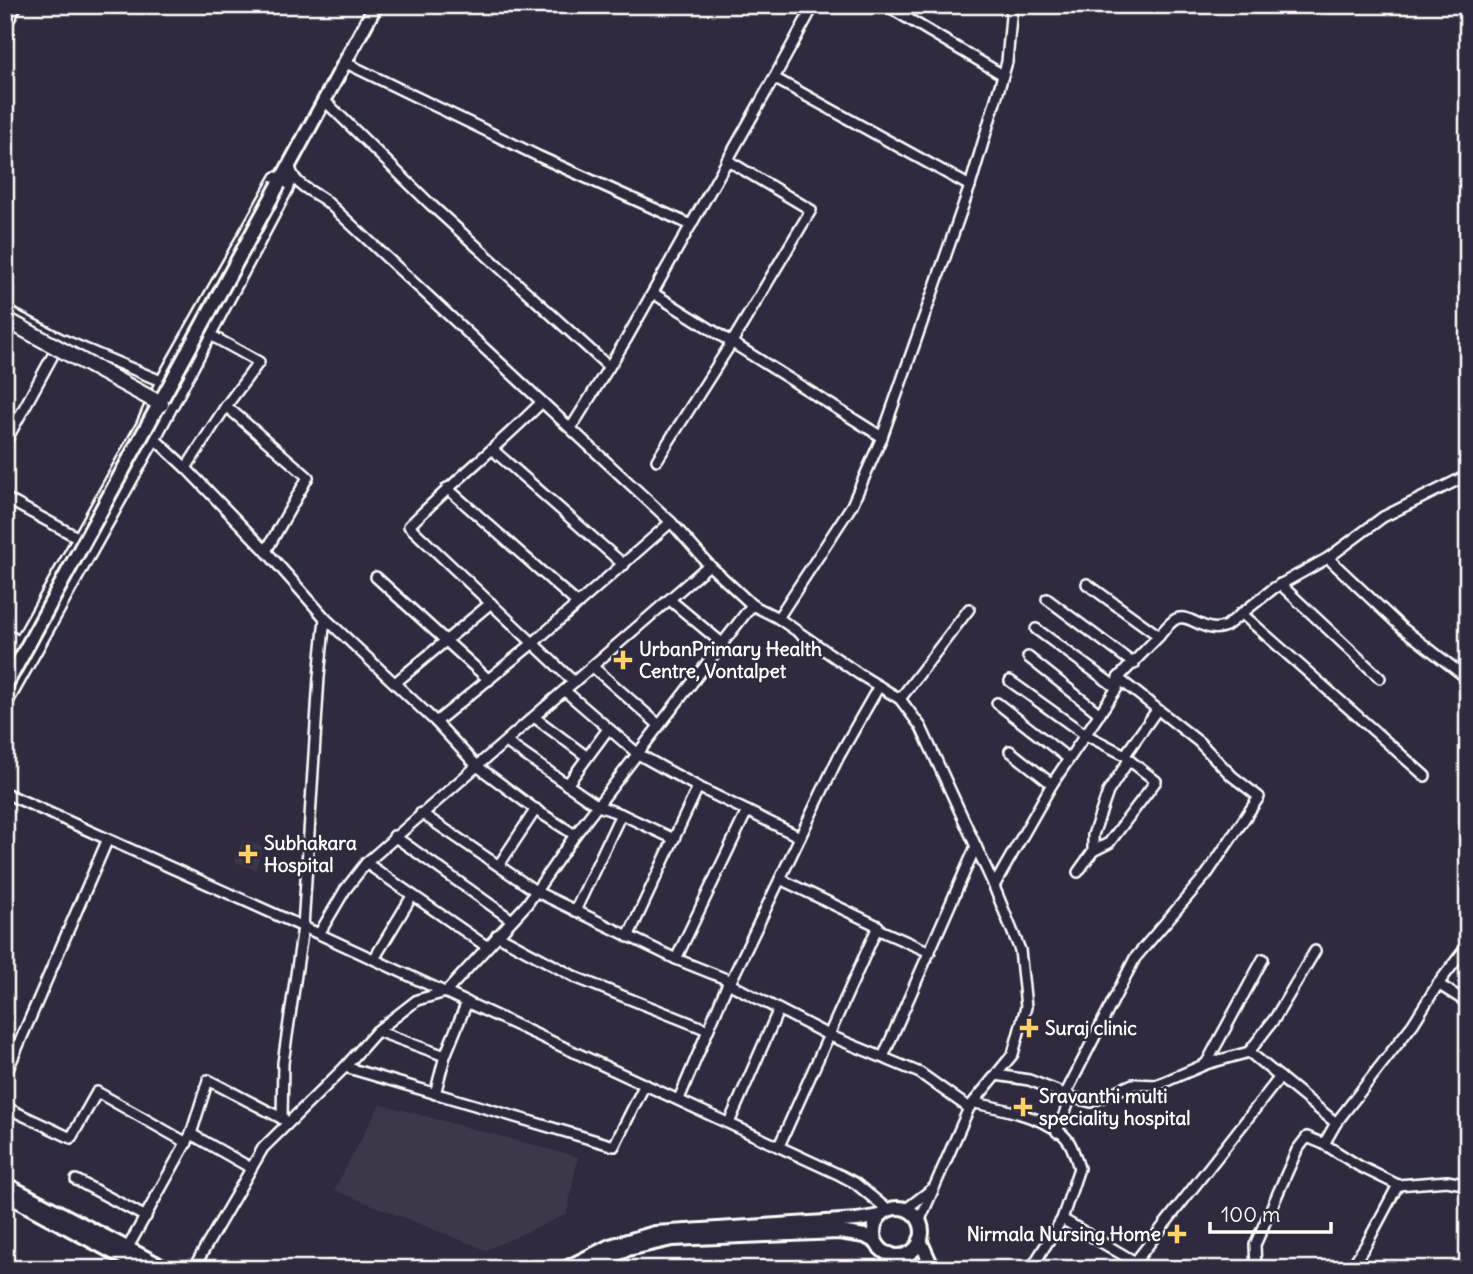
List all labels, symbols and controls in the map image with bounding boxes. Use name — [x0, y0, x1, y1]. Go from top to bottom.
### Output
place label: UrbanPrimary Health Centre, Vontalpet — [639, 637, 822, 683]
marker: UrbanPrimary Health Centre, Vontalpet — [613, 650, 633, 670]
place label: Subhakara Hospital — [264, 831, 357, 877]
marker: Subhakara Hospital — [238, 844, 258, 864]
place label: Suraj clinic — [1045, 1016, 1137, 1040]
marker: Suraj clinic — [1019, 1018, 1039, 1038]
place label: Sravanthi multi speciality hospital — [1039, 1084, 1191, 1130]
marker: Sravanthi multi speciality hospital — [1013, 1097, 1033, 1117]
scale bar — [1210, 1190, 1331, 1234]
text: 100 m — [1221, 1201, 1280, 1228]
place label: Nirmala Nursing Home — [967, 1222, 1161, 1246]
marker: Nirmala Nursing Home — [1167, 1224, 1187, 1244]

